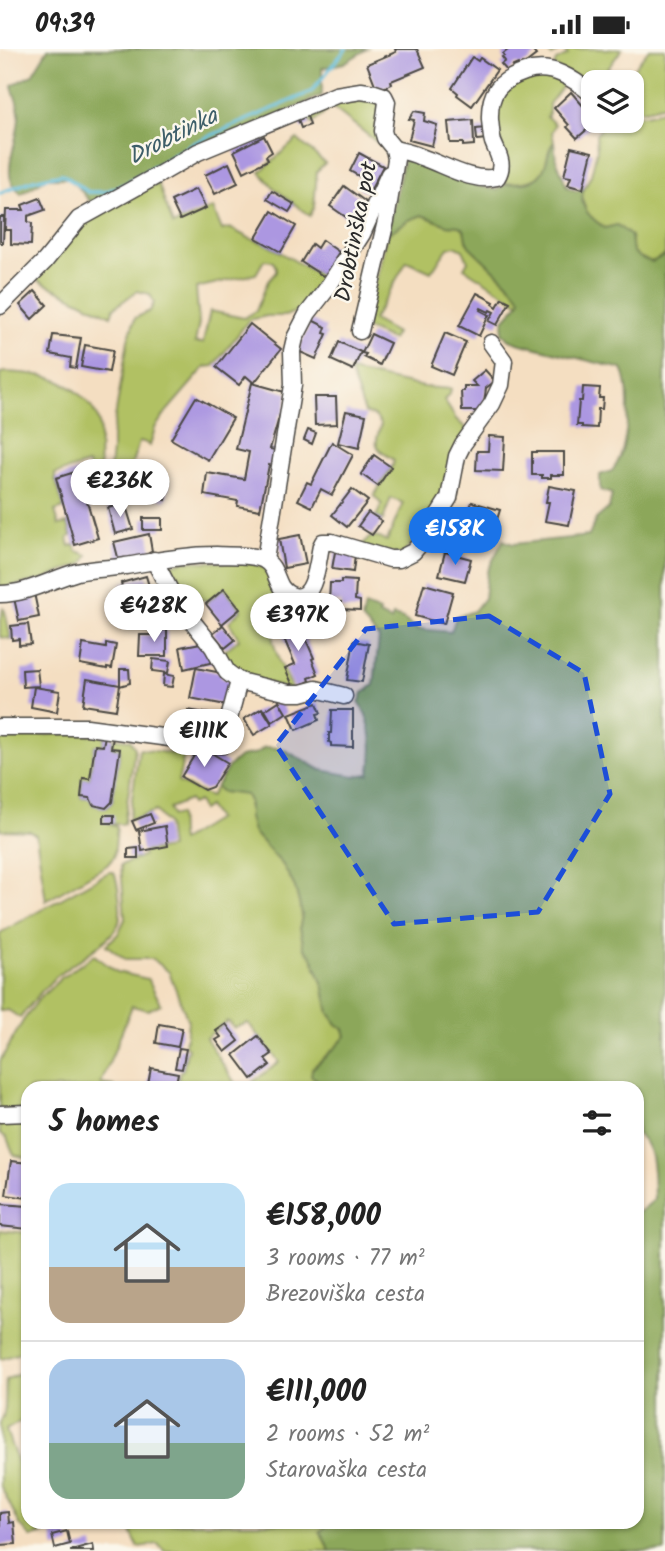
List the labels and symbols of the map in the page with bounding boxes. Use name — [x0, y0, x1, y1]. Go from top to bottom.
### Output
water label: Drobtinka — [121, 97, 227, 176]
street label: Drobtinška pot — [326, 158, 388, 305]
pin: €236K — [71, 459, 169, 519]
pin: €158K — [406, 507, 504, 567]
pin: €428K — [105, 585, 203, 644]
pin: €397K — [249, 593, 347, 653]
pin: €111K — [155, 709, 253, 769]

